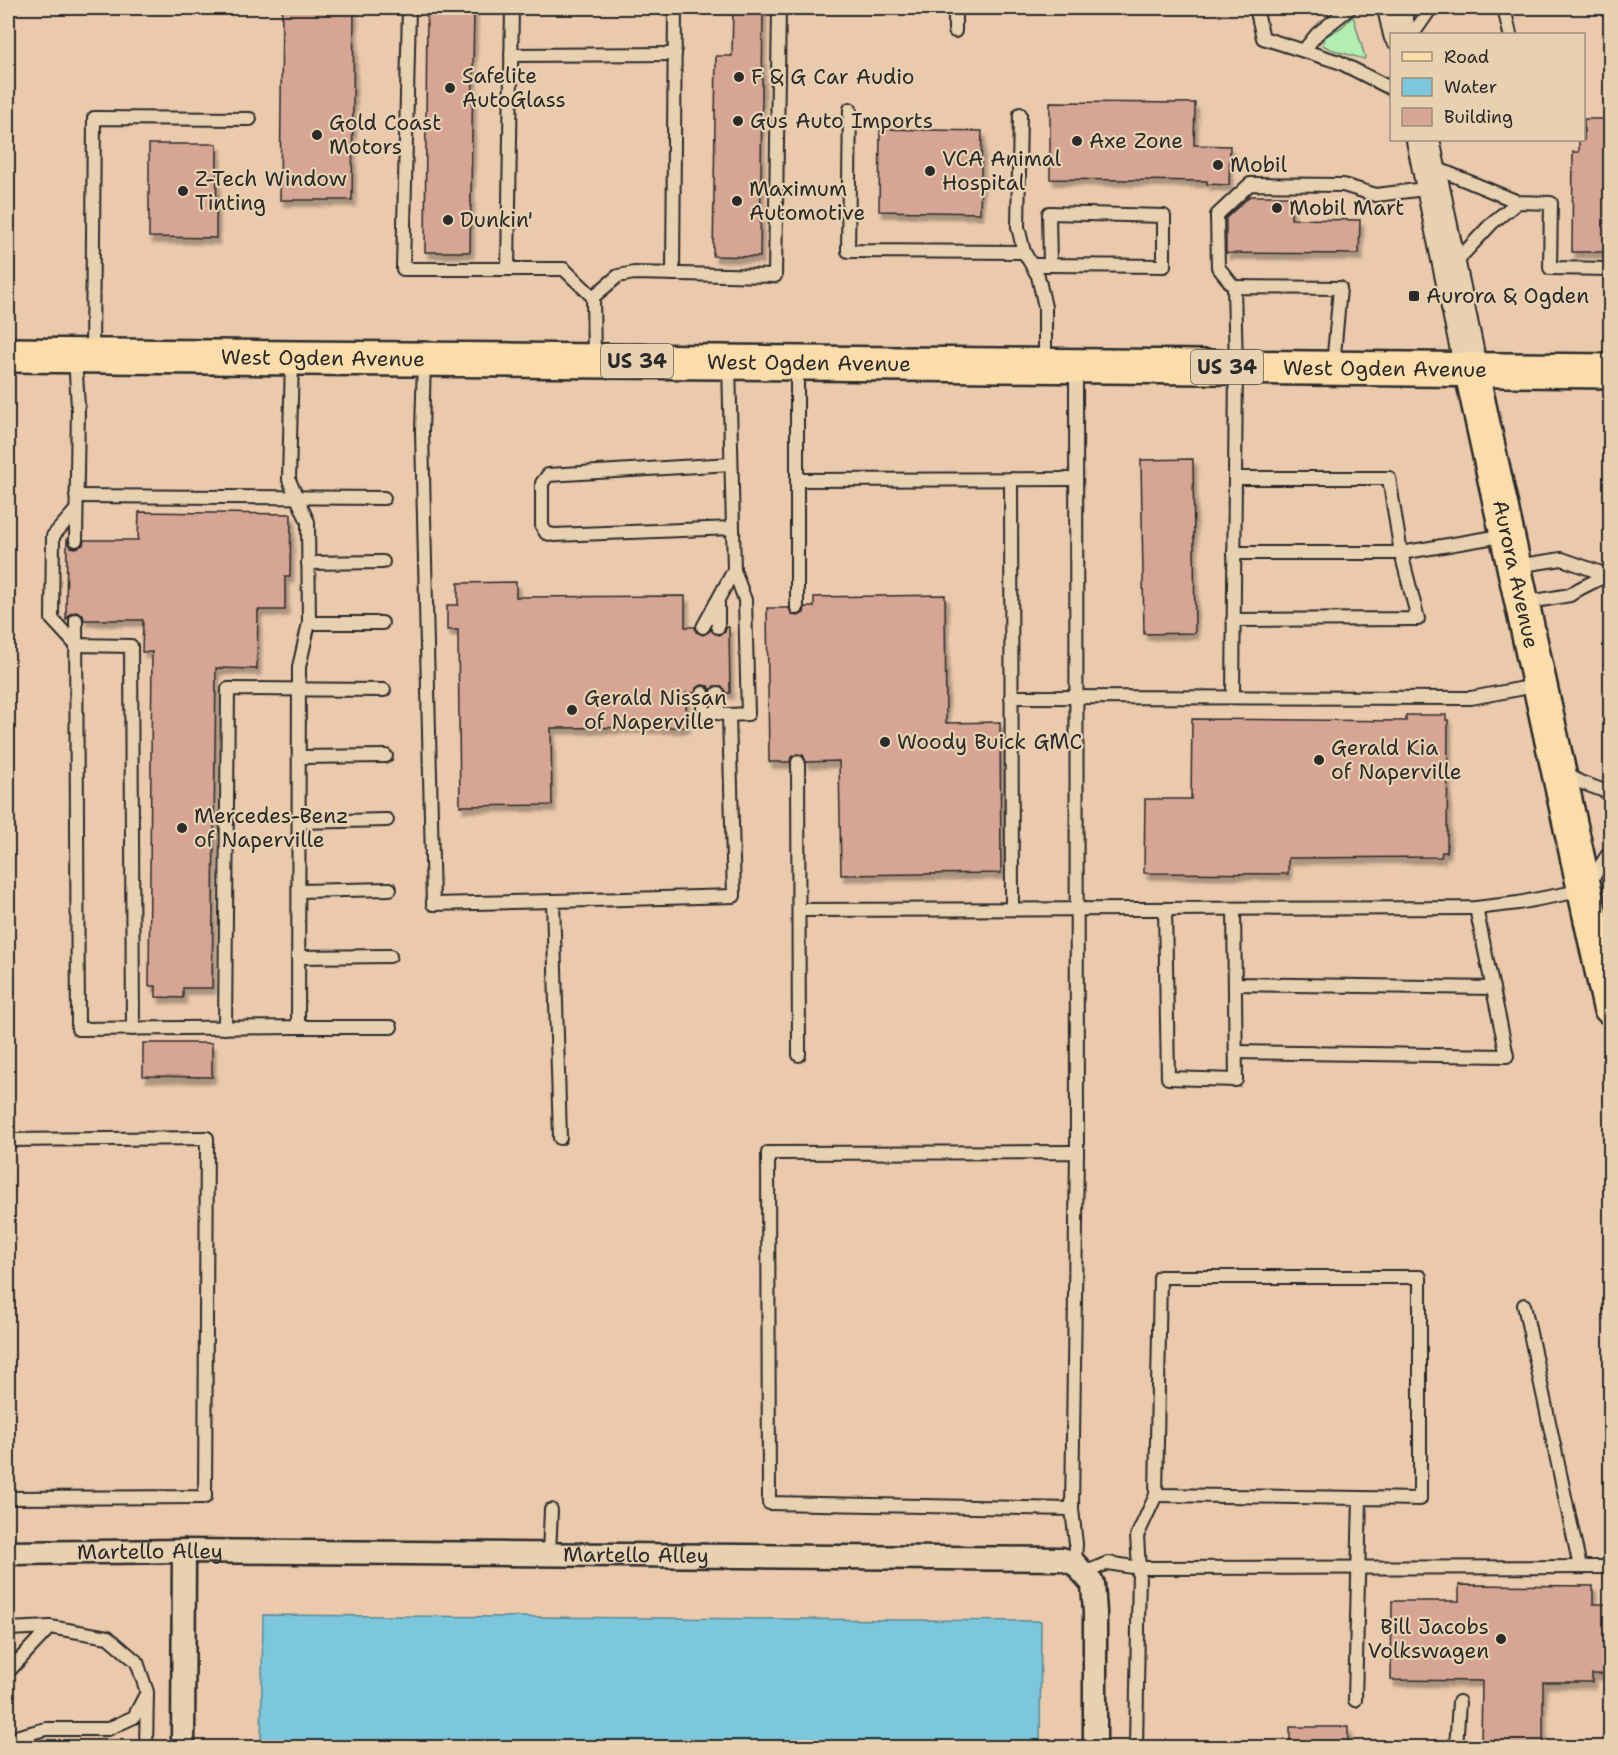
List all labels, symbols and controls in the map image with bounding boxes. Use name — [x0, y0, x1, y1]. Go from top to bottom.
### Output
legend — [1390, 33, 1585, 141]
text: Road — [1444, 45, 1489, 69]
place label: Safelite AutoGlass — [462, 62, 566, 114]
place label: F & G Car Audio — [751, 63, 915, 91]
marker: F & G Car Audio — [732, 70, 746, 84]
text: Water — [1444, 75, 1497, 99]
marker: Safelite AutoGlass — [443, 81, 457, 95]
text: Building — [1444, 105, 1513, 129]
place label: Gus Auto Imports — [750, 107, 933, 135]
place label: Gold Coast Motors — [329, 109, 441, 161]
marker: Gus Auto Imports — [731, 114, 745, 128]
place label: Axe Zone — [1089, 127, 1183, 155]
marker: Gold Coast Motors — [310, 128, 324, 142]
marker: Axe Zone — [1070, 134, 1084, 148]
place label: VCA Animal Hospital — [942, 145, 1062, 197]
place label: Mobil — [1230, 151, 1288, 179]
marker: Mobil — [1211, 158, 1225, 172]
marker: VCA Animal Hospital — [923, 164, 937, 178]
place label: Z-Tech Window Tinting — [195, 165, 347, 217]
place label: Maximum Automotive — [749, 175, 865, 227]
marker: Z-Tech Window Tinting — [176, 184, 190, 198]
marker: Maximum Automotive — [730, 194, 744, 208]
place label: Mobil Mart — [1289, 194, 1404, 222]
marker: Mobil Mart — [1270, 201, 1284, 215]
place label: Dunkin' — [460, 206, 533, 234]
marker: Dunkin' — [441, 213, 455, 227]
place label: Aurora & Ogden — [1426, 282, 1589, 310]
marker: Aurora & Ogden — [1407, 289, 1421, 303]
street label: West Ogden Avenue — [221, 343, 425, 373]
road number: US 34 — [601, 344, 673, 378]
street label: West Ogden Avenue — [707, 348, 911, 378]
road number: US 34 — [1191, 350, 1263, 384]
street label: West Ogden Avenue — [1283, 354, 1487, 384]
street label: Aurora Avenue — [1486, 497, 1545, 651]
place label: Gerald Nissan of Naperville — [584, 684, 727, 736]
marker: Gerald Nissan of Naperville — [565, 703, 579, 717]
place label: Woody Buick GMC — [897, 728, 1082, 756]
place label: Gerald Kia of Naperville — [1331, 734, 1462, 786]
marker: Woody Buick GMC — [878, 735, 892, 749]
marker: Gerald Kia of Naperville — [1312, 753, 1326, 767]
place label: Mercedes-Benz of Naperville — [194, 802, 349, 854]
marker: Mercedes-Benz of Naperville — [175, 821, 189, 835]
street label: Martello Alley — [77, 1537, 223, 1566]
street label: Martello Alley — [563, 1540, 709, 1570]
place label: Bill Jacobs Volkswagen — [1368, 1613, 1489, 1665]
marker: Bill Jacobs Volkswagen — [1494, 1632, 1508, 1646]

